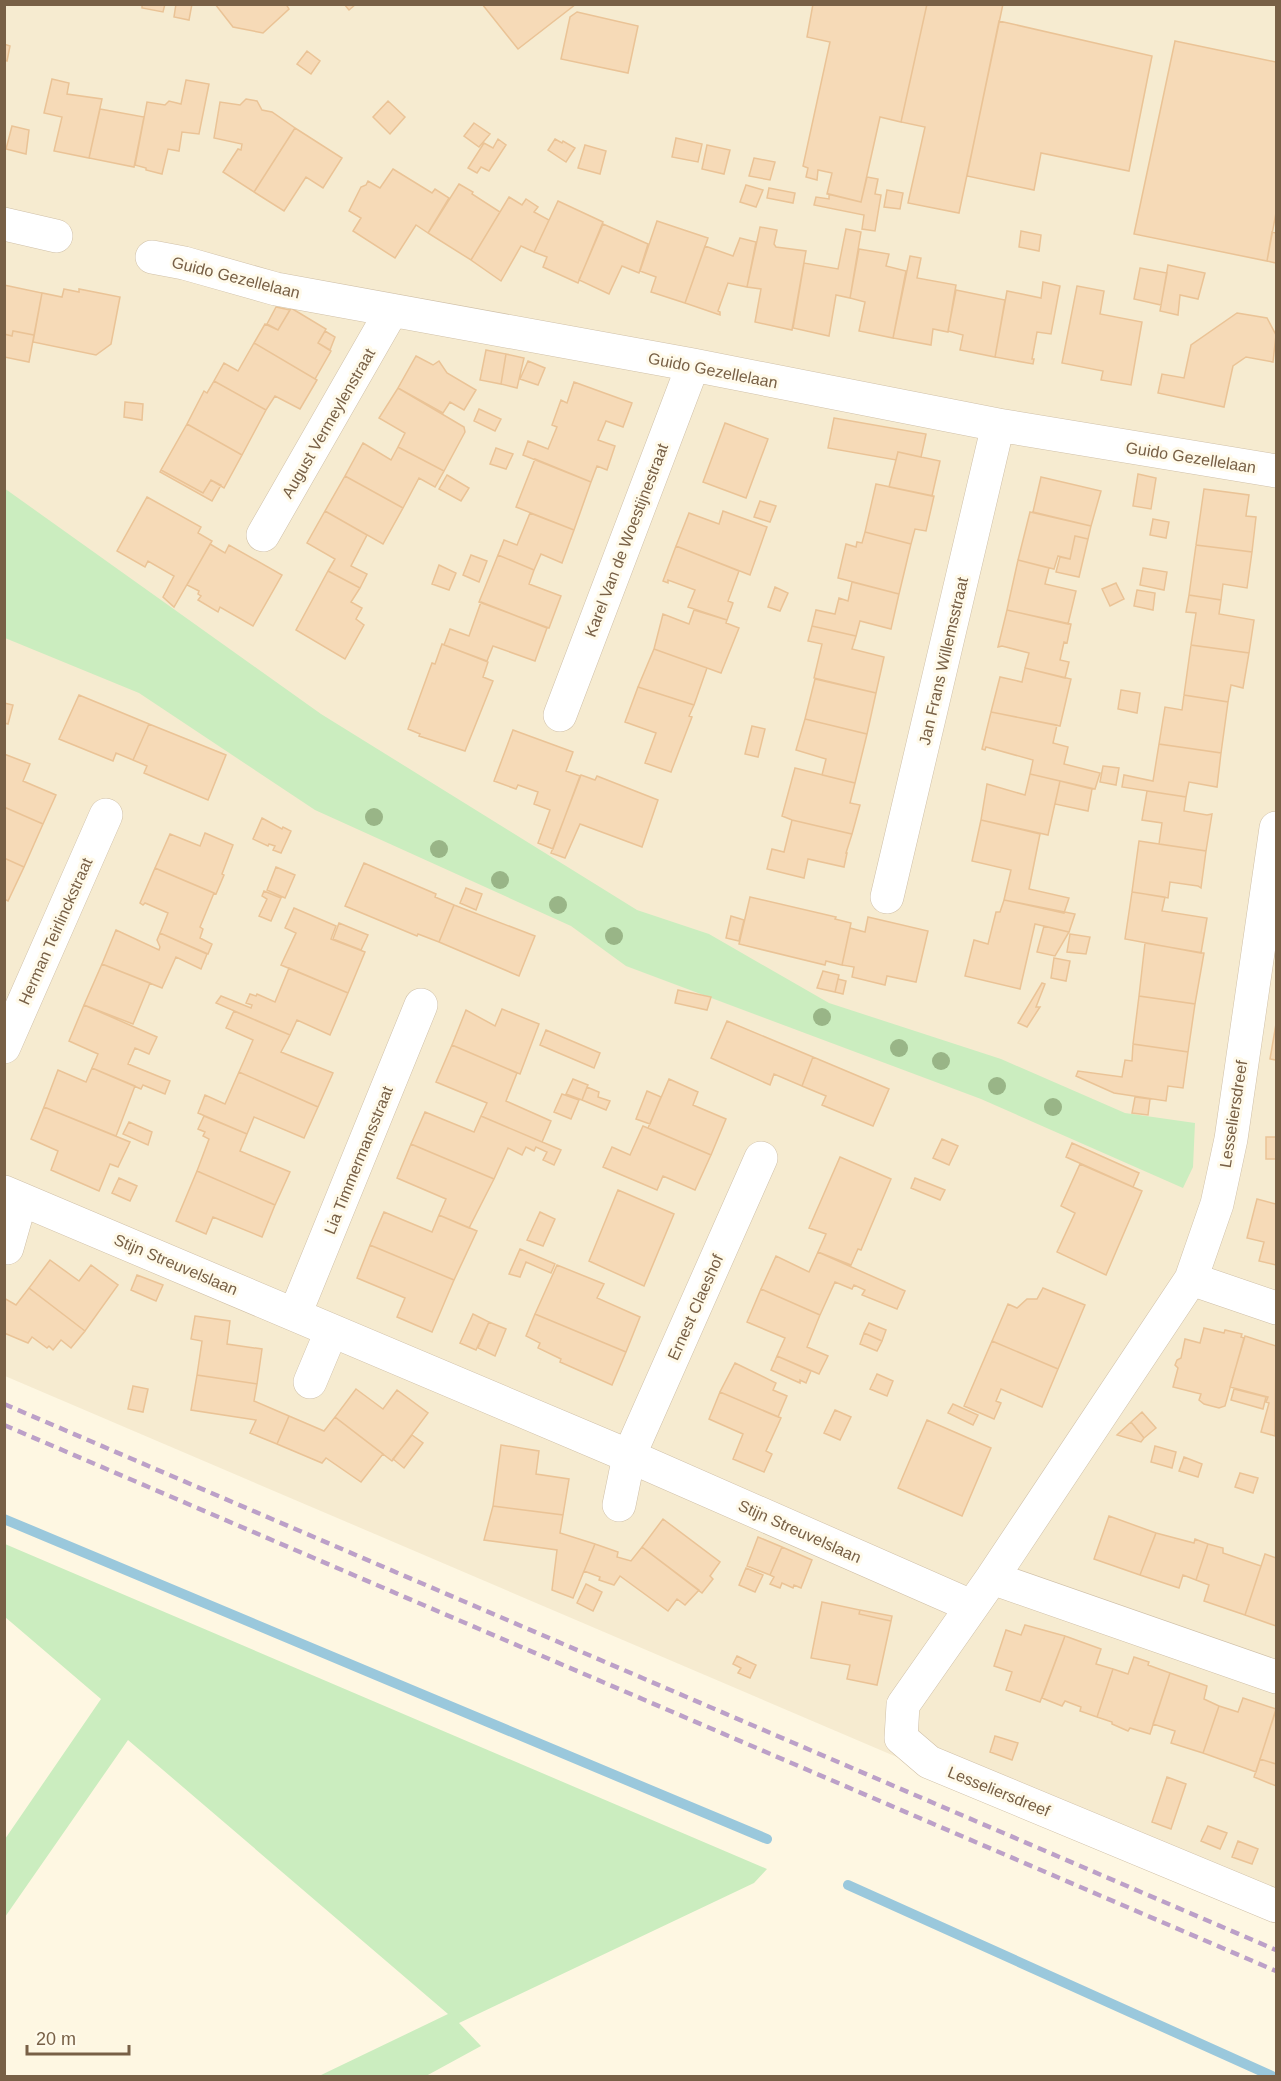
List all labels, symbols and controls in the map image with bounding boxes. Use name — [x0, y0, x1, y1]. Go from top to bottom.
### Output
street label: Guido Gezellelaan — [170, 253, 302, 302]
street label: August Vermeylenstraat — [279, 345, 379, 501]
street label: Guido Gezellelaan — [647, 350, 779, 391]
street label: Guido Gezellelaan — [1125, 439, 1257, 476]
street label: Karel Van de Woestijnestraat — [582, 441, 671, 639]
street label: Jan Frans Willemsstraat — [916, 575, 971, 747]
street label: Herman Teirlinckstraat — [15, 855, 96, 1007]
street label: Lesseliersdreef — [1217, 1059, 1250, 1169]
street label: Lia Timmermansstraat — [321, 1083, 396, 1237]
street label: Stijn Streuvelslaan — [111, 1231, 240, 1298]
street label: Ernest Claeshof — [665, 1251, 727, 1363]
street label: Stijn Streuvelslaan — [736, 1497, 864, 1566]
street label: Lesseliersdreef — [945, 1763, 1053, 1820]
scale bar — [27, 2018, 129, 2056]
text: 20 m — [36, 2029, 76, 2049]

